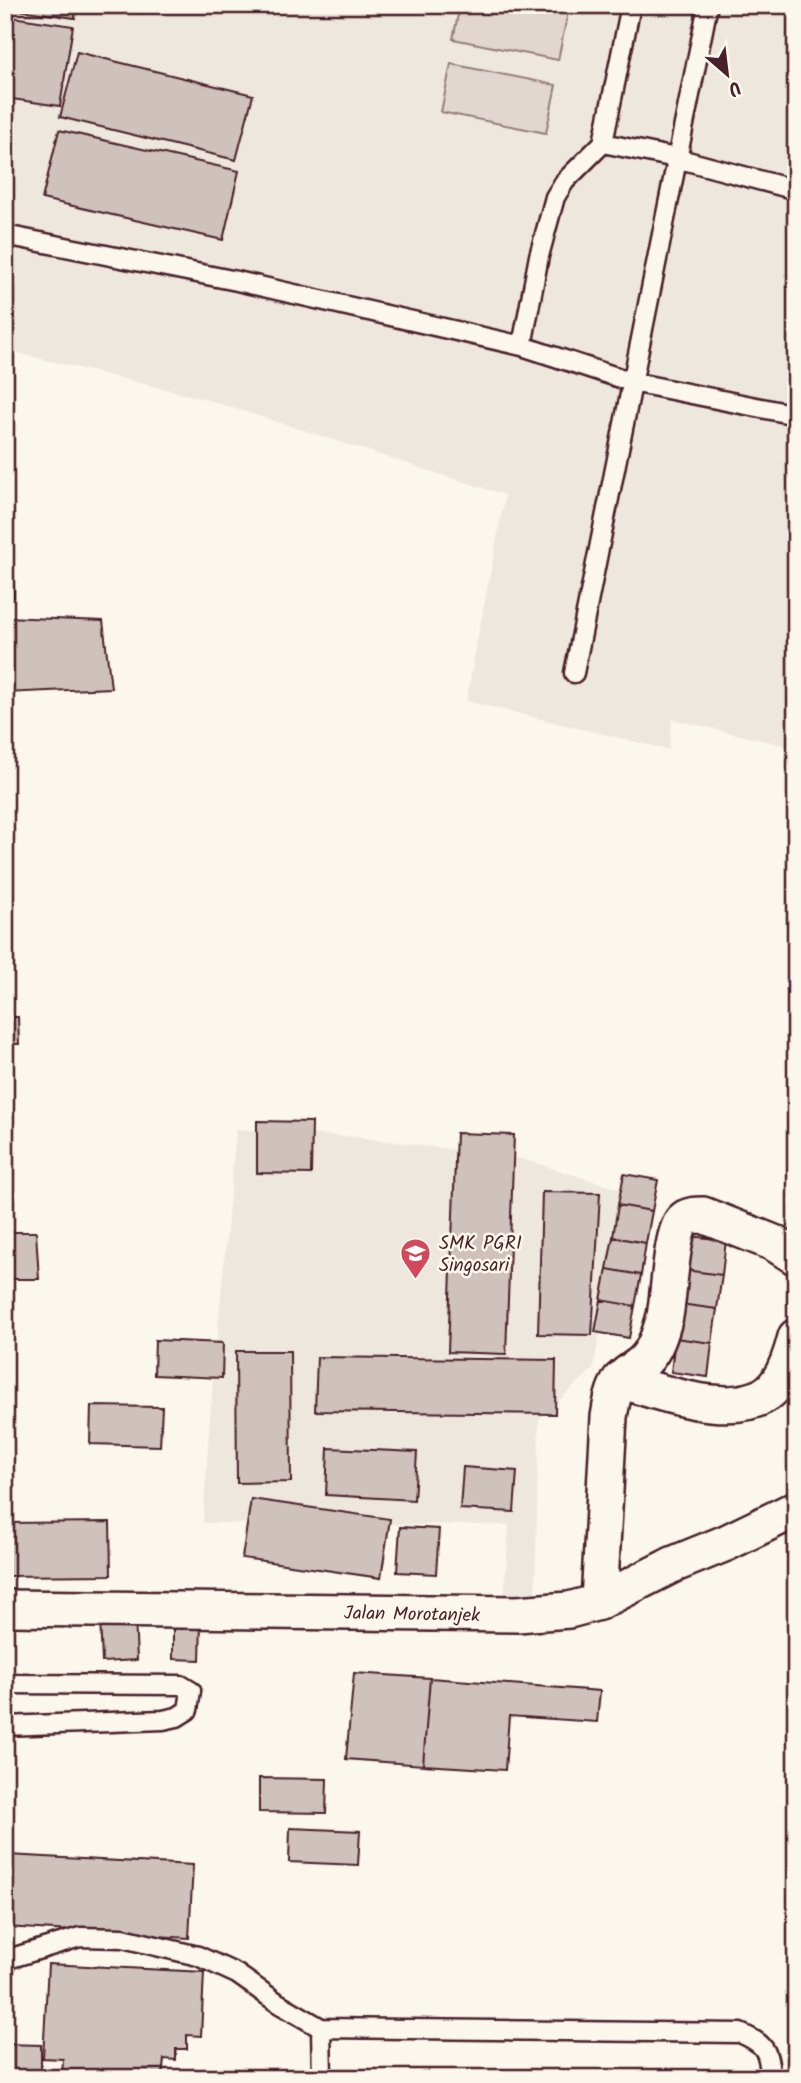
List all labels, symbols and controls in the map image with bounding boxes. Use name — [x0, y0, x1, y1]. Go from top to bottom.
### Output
north arrow — [692, 38, 762, 108]
text: U — [721, 71, 746, 103]
place label: SMK PGRI Singosari — [439, 1229, 522, 1281]
school or university icon: SMK PGRI Singosari — [399, 1236, 433, 1280]
street label: Jalan Morotanjek — [344, 1599, 480, 1631]

